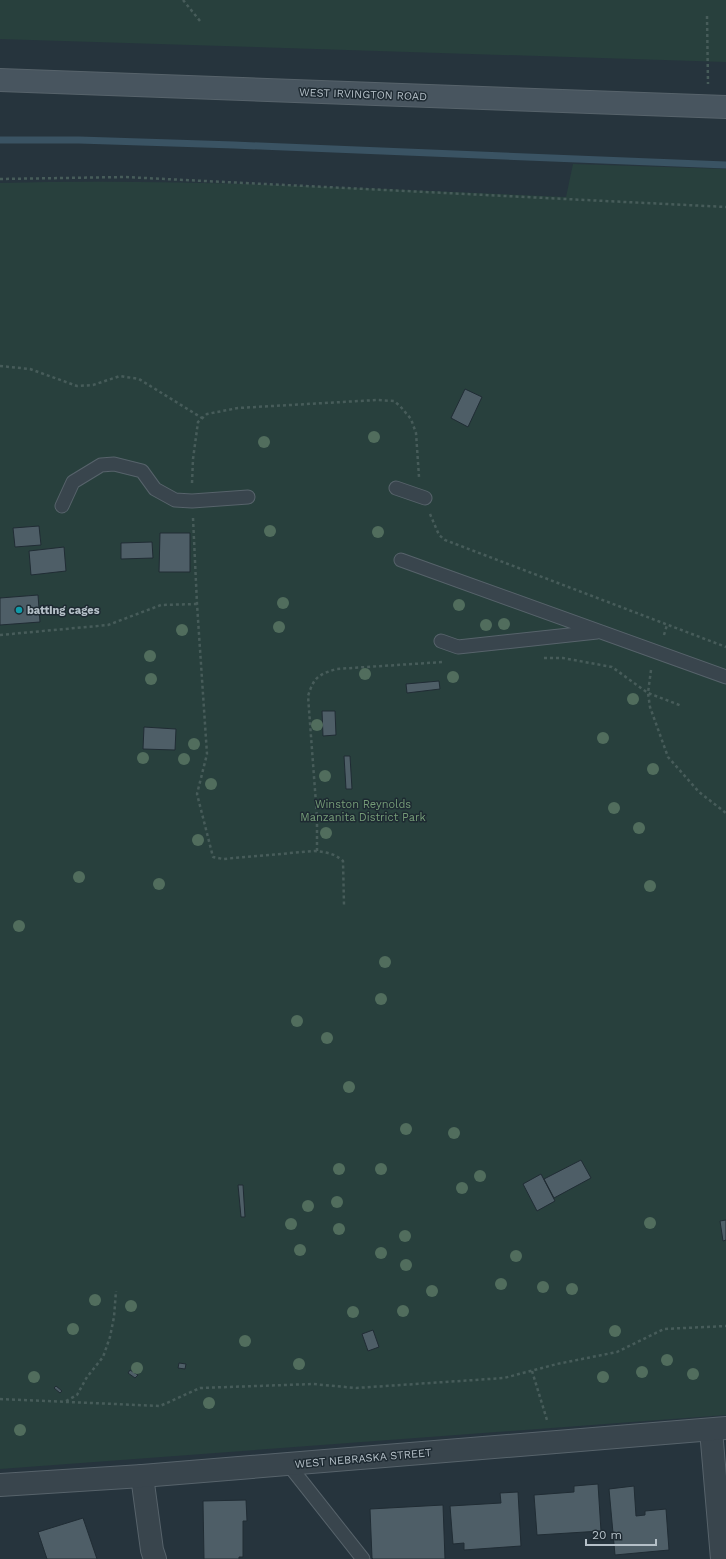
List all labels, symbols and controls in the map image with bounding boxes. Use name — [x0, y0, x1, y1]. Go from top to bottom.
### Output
street label: WEST IRVINGTON ROAD — [299, 86, 427, 103]
place label: batting cages — [27, 604, 100, 617]
marker: batting cages — [14, 605, 24, 615]
park label: Winston Reynolds Manzanita District Park — [300, 798, 426, 824]
street label: WEST NEBRASKA STREET — [294, 1446, 432, 1471]
scale bar — [586, 1521, 656, 1547]
text: 20 m — [592, 1528, 622, 1542]

